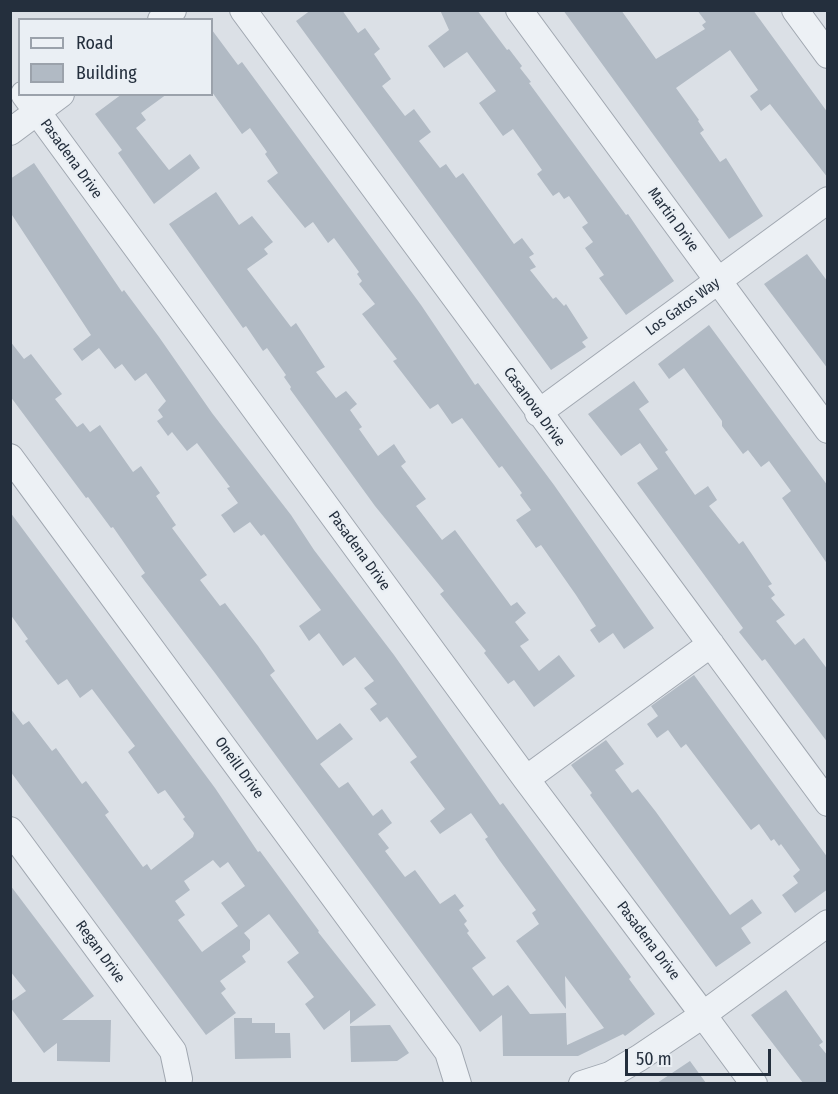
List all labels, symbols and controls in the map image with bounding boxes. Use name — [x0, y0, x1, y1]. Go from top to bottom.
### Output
legend — [18, 18, 213, 96]
text: Road — [76, 32, 113, 54]
text: Building — [76, 62, 137, 84]
street label: Pasadena Drive — [36, 116, 106, 202]
street label: Martin Drive — [644, 184, 702, 256]
street label: Los Gatos Way — [642, 274, 724, 340]
street label: Casanova Drive — [499, 364, 569, 450]
street label: Pasadena Drive — [324, 508, 394, 594]
street label: Oneill Drive — [211, 734, 267, 802]
street label: Pasadena Drive — [613, 898, 683, 984]
street label: Regan Drive — [71, 917, 129, 987]
scale bar — [628, 1037, 774, 1075]
text: 50 m — [636, 1048, 672, 1070]

